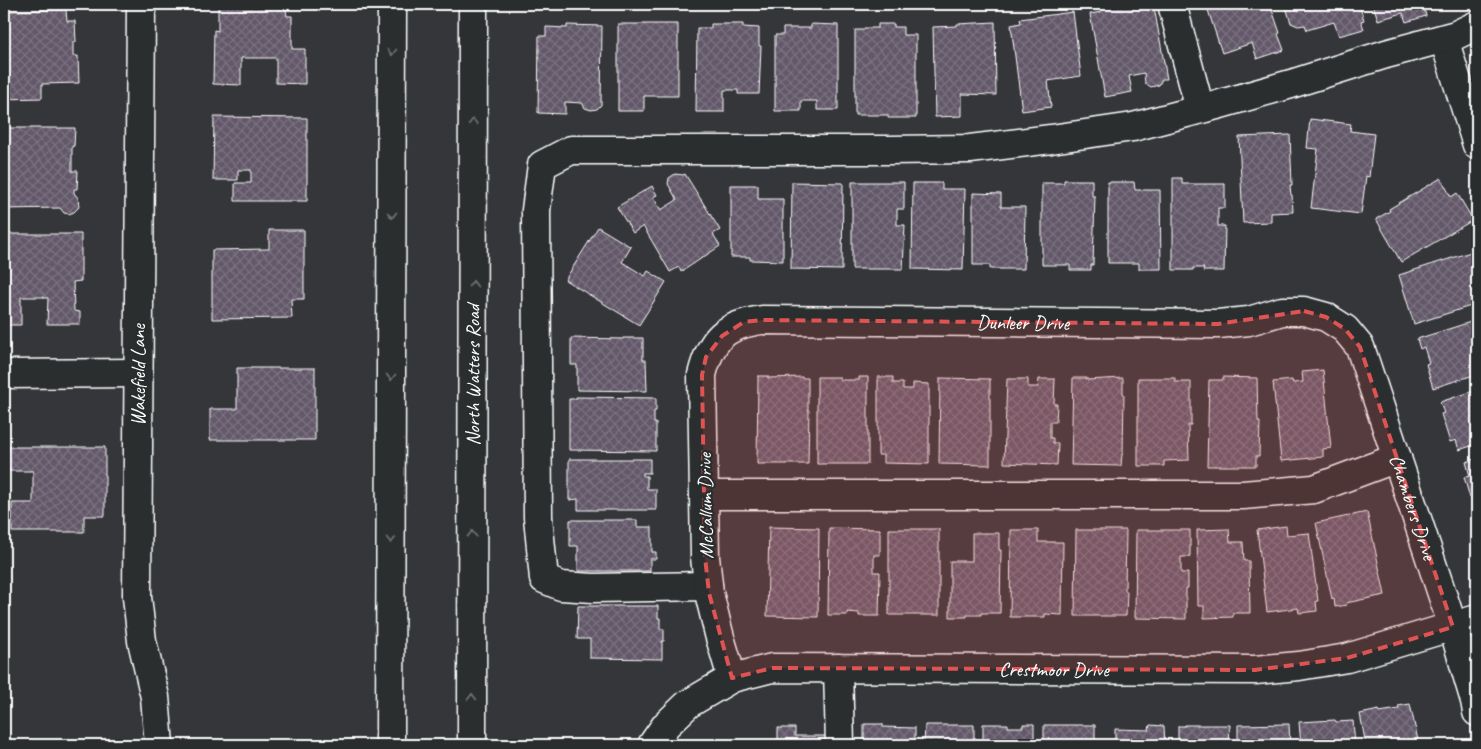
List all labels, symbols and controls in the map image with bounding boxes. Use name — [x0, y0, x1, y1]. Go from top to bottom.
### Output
one-way arrow — [387, 49, 397, 57]
one-way arrow — [468, 117, 478, 125]
one-way arrow — [387, 212, 397, 219]
one-way arrow — [468, 280, 478, 288]
street label: North Watters Road — [460, 301, 486, 446]
street label: Dunleer Drive — [977, 310, 1071, 336]
street label: Wakefield Lane — [126, 323, 151, 426]
one-way arrow — [386, 374, 396, 382]
street label: McCallum Drive — [692, 451, 719, 559]
street label: Chambers Drive — [1384, 451, 1442, 565]
one-way arrow — [467, 530, 477, 538]
one-way arrow — [386, 536, 396, 544]
street label: Crestmoor Drive — [999, 657, 1110, 682]
one-way arrow — [467, 692, 477, 700]

